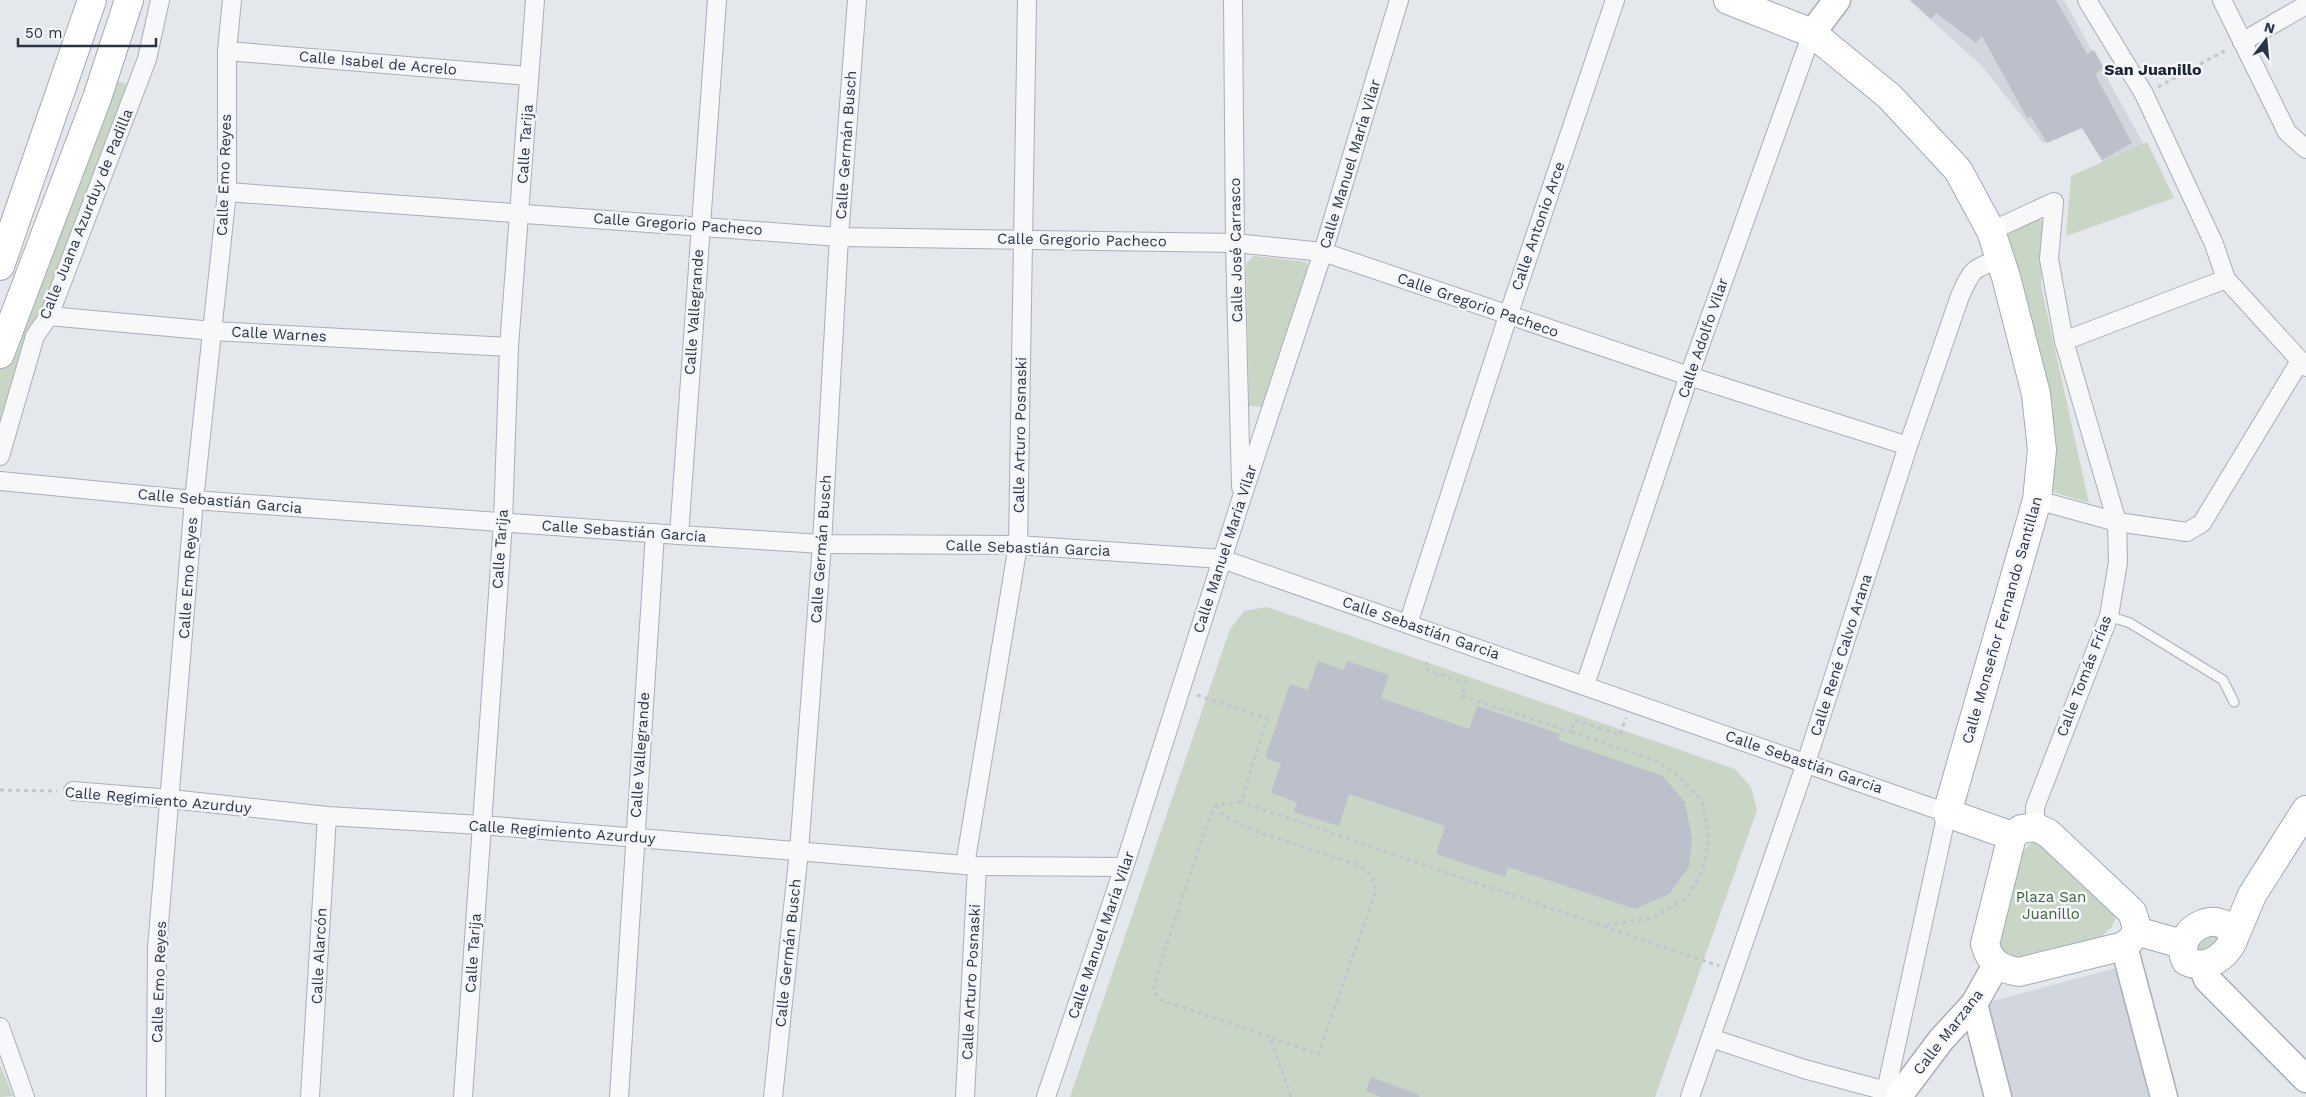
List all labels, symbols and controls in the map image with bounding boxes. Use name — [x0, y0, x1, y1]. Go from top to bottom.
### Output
scale bar — [18, 15, 155, 47]
north arrow — [2241, 15, 2291, 65]
text: N — [2262, 18, 2277, 37]
text: 50 m — [25, 24, 62, 42]
street label: Calle Isabel de Acrelo — [298, 47, 458, 79]
district label: San Juanillo — [2104, 60, 2202, 79]
street label: Calle Germán Busch — [832, 70, 860, 220]
street label: Calle Manuel María Vilar — [1316, 77, 1384, 251]
street label: Calle Tarija — [513, 103, 537, 185]
street label: Calle Juana Azurduy de Padilla — [35, 106, 137, 322]
street label: Calle Emo Reyes — [213, 114, 235, 236]
street label: Calle Antonio Arce — [1507, 159, 1569, 293]
street label: Calle José Carrasco — [1226, 177, 1246, 323]
street label: Calle Gregorio Pacheco — [593, 209, 763, 239]
street label: Calle Gregorio Pacheco — [997, 230, 1167, 250]
street label: Calle Vallegrande — [681, 248, 707, 376]
street label: Calle Gregorio Pacheco — [1395, 269, 1561, 341]
street label: Calle Adolfo Vilar — [1674, 275, 1732, 401]
street label: Calle Warnes — [231, 323, 327, 345]
street label: Calle Arturo Posnaski — [1010, 357, 1030, 513]
street label: Calle Manuel María Vilar — [1189, 462, 1261, 636]
street label: Calle Germán Busch — [807, 474, 835, 624]
street label: Calle Sebastián Garcia — [137, 485, 304, 517]
street label: Calle Monseñor Fernando Santillan — [1958, 494, 2046, 746]
street label: Calle Tarija — [488, 508, 512, 590]
street label: Calle Emo Reyes — [175, 516, 201, 639]
street label: Calle Sebastián Garcia — [541, 516, 707, 546]
street label: Calle Sebastián Garcia — [945, 536, 1111, 560]
street label: Calle René Calvo Arana — [1806, 571, 1876, 738]
street label: Calle Sebastián Garcia — [1340, 593, 1502, 664]
street label: Calle Tomás Frías — [2053, 613, 2115, 739]
street label: Calle Vallegrande — [627, 691, 653, 819]
street label: Calle Sebastián Garcia — [1723, 727, 1885, 798]
street label: Calle Regimiento Azurduy — [64, 783, 252, 817]
street label: Calle Regimiento Azurduy — [468, 816, 656, 848]
street label: Calle Manuel María Vilar — [1064, 849, 1138, 1021]
street label: Calle Germán Busch — [771, 878, 805, 1028]
park label: Plaza San Juanillo — [2016, 888, 2086, 923]
street label: Calle Arturo Posnaski — [958, 903, 984, 1061]
street label: Calle Alarcón — [307, 907, 331, 1005]
street label: Calle Tarija — [461, 912, 485, 994]
street label: Calle Emo Reyes — [148, 921, 170, 1043]
street label: Calle Marzana — [1909, 985, 1987, 1078]

